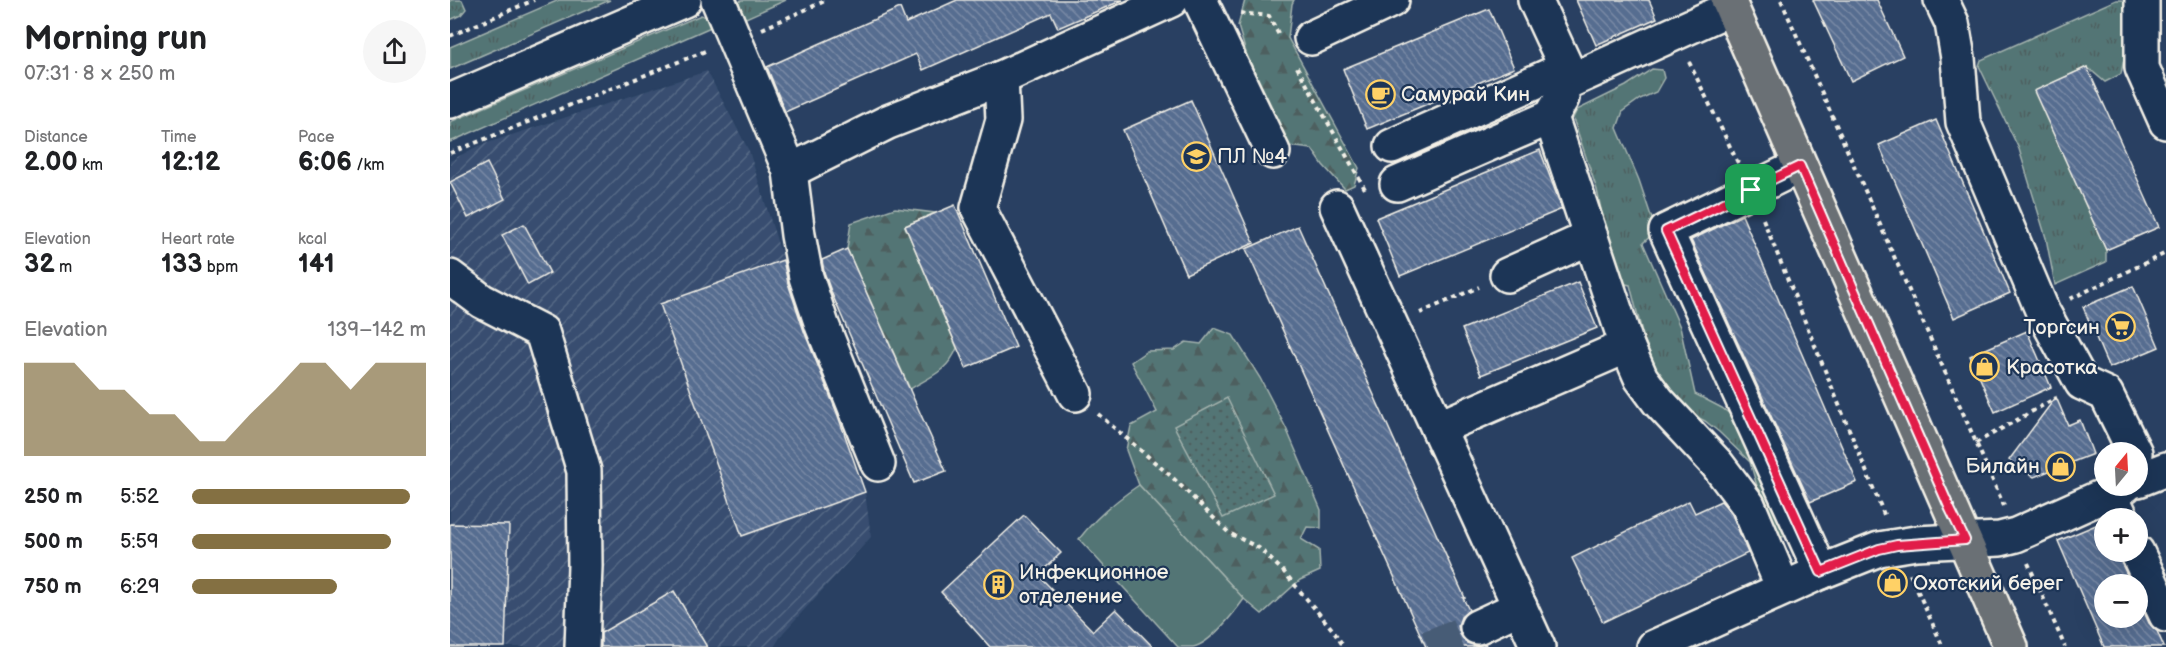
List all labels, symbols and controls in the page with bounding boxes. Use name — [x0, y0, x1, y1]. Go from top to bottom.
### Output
text: Morning run — [24, 19, 207, 59]
button: share — [363, 20, 426, 83]
text: 07:31 · 8 × 250 m — [24, 62, 175, 86]
cafe icon: Самурай Кин — [1364, 78, 1396, 110]
place label: Самурай Кин — [1401, 82, 1530, 107]
text: Distance — [24, 128, 88, 147]
text: Time — [161, 128, 196, 147]
text: Pace — [298, 128, 334, 147]
school or university icon: ПЛ №4 — [1180, 140, 1212, 172]
place label: ПЛ №4 — [1217, 144, 1287, 169]
text: 2.00 — [24, 147, 78, 178]
text: 12:12 — [161, 147, 220, 178]
text: 6:06 — [298, 147, 352, 178]
text: km — [78, 156, 103, 175]
text: /km — [352, 156, 385, 175]
pin — [1725, 164, 1776, 215]
icon: arrive — [1734, 173, 1767, 206]
text: Elevation — [24, 230, 91, 249]
text: Heart rate — [161, 230, 235, 249]
text: kcal — [298, 230, 327, 249]
text: 32 — [24, 249, 55, 280]
text: 133 — [161, 249, 202, 280]
text: 141 — [298, 249, 335, 280]
text: m — [55, 258, 72, 277]
text: bpm — [202, 258, 238, 277]
supermarket icon: Торгсин — [2105, 311, 2137, 343]
place label: Торгсин — [2023, 315, 2100, 340]
text: Elevation — [24, 318, 107, 342]
text: 139–142 m — [328, 318, 426, 342]
shop icon: Красотка — [1969, 351, 2001, 383]
place label: Красотка — [2006, 355, 2098, 380]
north arrow — [2094, 442, 2148, 496]
map controls — [2094, 442, 2148, 628]
shop icon: Билайн — [2045, 450, 2077, 482]
place label: Билайн — [1966, 454, 2040, 479]
text: 250 m — [24, 485, 82, 509]
text: 5:52 — [120, 485, 159, 509]
button: + — [2094, 508, 2148, 562]
text: 500 m — [24, 530, 83, 554]
text: 5:59 — [120, 530, 159, 554]
place label: Инфекционное отделение — [1019, 560, 1169, 609]
shop icon: Охотский берег — [1876, 567, 1908, 599]
building icon: Инфекционное отделение — [982, 568, 1014, 600]
place label: Охотский берег — [1913, 571, 2063, 596]
button: − — [2094, 574, 2148, 628]
text: 750 m — [24, 575, 82, 599]
text: 6:29 — [120, 575, 160, 599]

